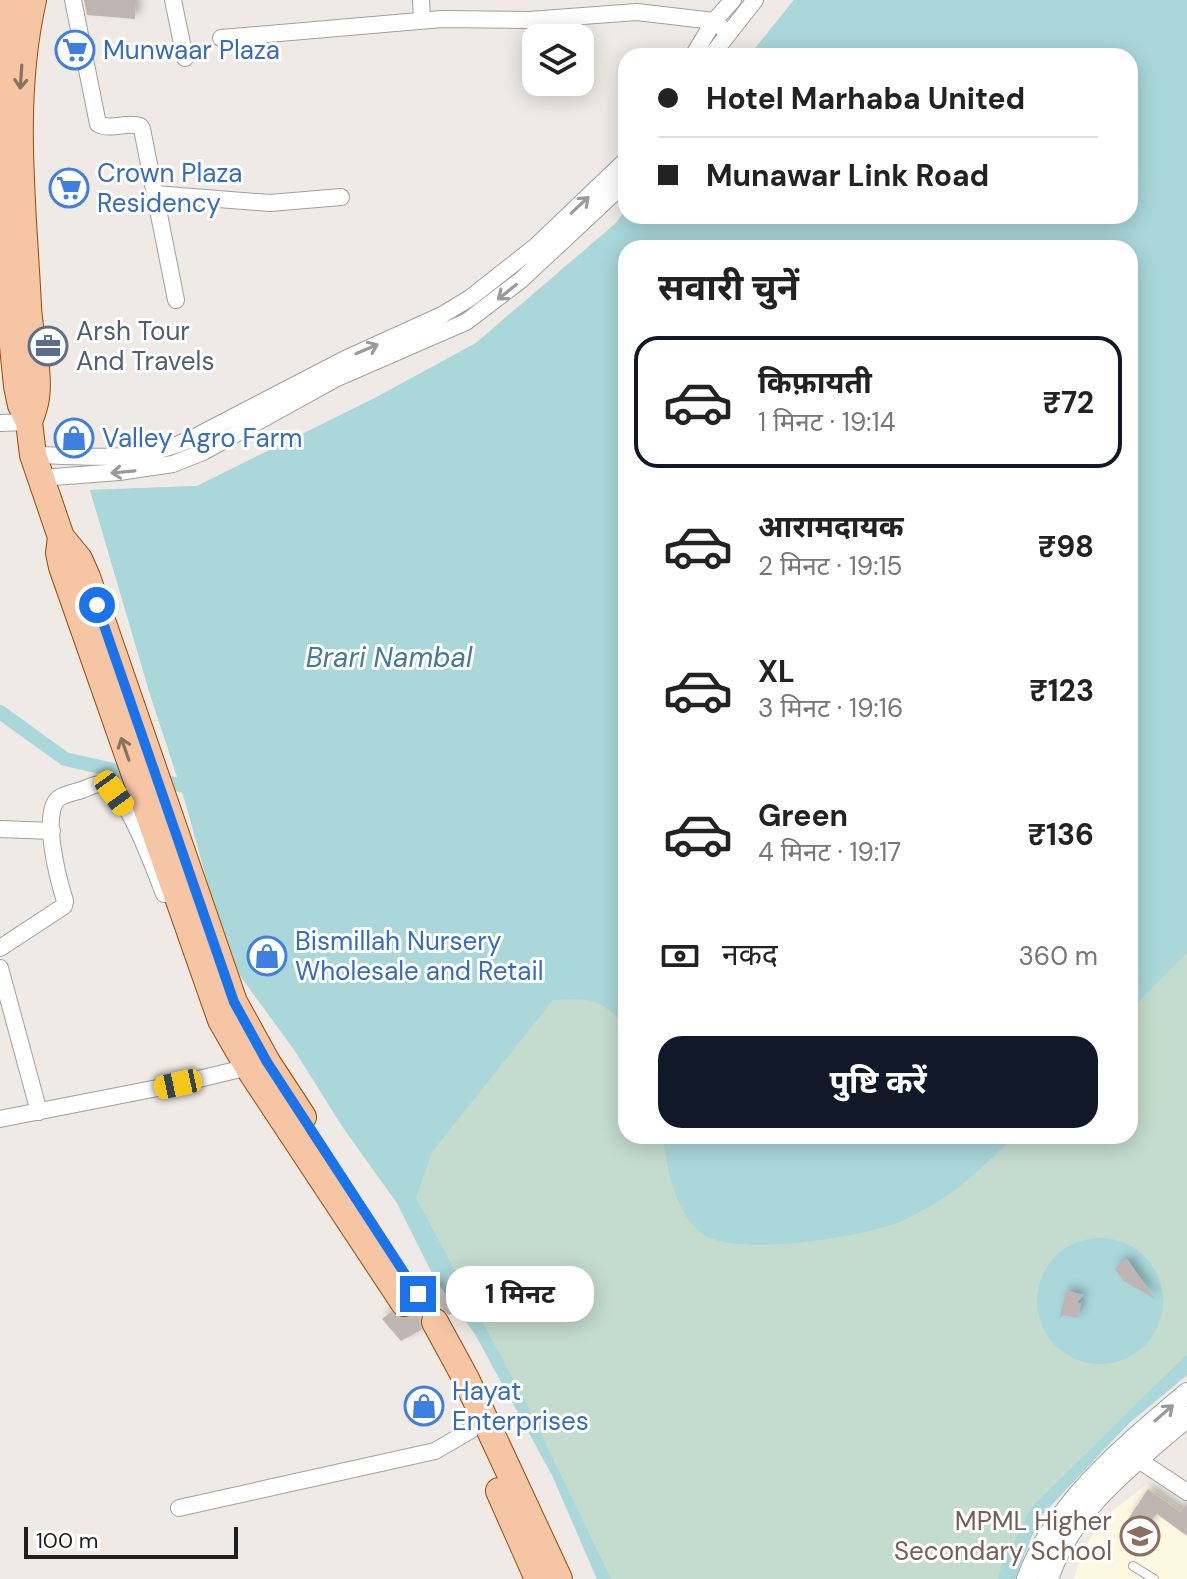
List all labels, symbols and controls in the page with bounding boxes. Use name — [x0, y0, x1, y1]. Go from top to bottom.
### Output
map controls — [522, 24, 594, 96]
button: layers — [522, 24, 594, 96]
supermarket icon: Munwaar Plaza — [54, 29, 96, 71]
place label: Munwaar Plaza — [103, 33, 280, 67]
one-way arrow — [13, 63, 28, 90]
text: Hotel Marhaba United — [706, 79, 1025, 118]
place label: Crown Plaza Residency — [97, 156, 242, 220]
text: Munawar Link Road — [706, 156, 989, 195]
supermarket icon: Crown Plaza Residency — [48, 167, 90, 209]
one-way arrow — [570, 195, 590, 214]
text: सवारी चुनें — [658, 264, 799, 311]
one-way arrow — [497, 283, 518, 301]
place label: Arsh Tour And Travels — [76, 314, 214, 378]
office icon: Arsh Tour And Travels — [27, 325, 69, 367]
one-way arrow — [354, 341, 379, 356]
text: किफ़ायती — [758, 363, 872, 402]
icon: car — [662, 366, 734, 438]
text: ₹72 — [1042, 383, 1094, 422]
text: 1 मिनट · 19:14 — [758, 405, 895, 439]
shop icon: Valley Agro Farm — [53, 417, 95, 459]
place label: Valley Agro Farm — [102, 421, 303, 455]
one-way arrow — [110, 464, 136, 479]
text: आरामदायक — [758, 507, 904, 546]
icon: car — [662, 510, 734, 582]
text: ₹98 — [1038, 527, 1094, 566]
text: 2 मिनट · 19:15 — [758, 549, 902, 583]
route start — [79, 587, 115, 623]
water label: Brari Nambal — [306, 639, 473, 676]
text: XL — [758, 652, 795, 691]
icon: car — [662, 654, 734, 726]
text: ₹123 — [1029, 671, 1094, 710]
text: 3 मिनट · 19:16 — [758, 691, 903, 725]
one-way arrow — [117, 737, 132, 762]
car — [90, 767, 138, 819]
text: Green — [758, 796, 848, 835]
icon: car — [662, 798, 734, 870]
text: ₹136 — [1028, 815, 1094, 854]
text: 4 मिनट · 19:17 — [758, 835, 901, 869]
place label: Bismillah Nursery Wholesale and Retail — [295, 924, 543, 988]
icon: cash — [658, 934, 702, 978]
shop icon: Bismillah Nursery Wholesale and Retail — [246, 935, 288, 977]
text: नकद — [722, 935, 778, 974]
text: 360 m — [1018, 939, 1098, 973]
button: पुष्टि करें — [658, 1036, 1098, 1128]
car — [152, 1067, 204, 1101]
callout: 1 मिनट — [446, 1266, 594, 1322]
route end — [400, 1276, 436, 1312]
text: 1 मिनट — [485, 1277, 555, 1311]
place label: Hayat Enterprises — [452, 1374, 589, 1438]
shop icon: Hayat Enterprises — [403, 1385, 445, 1427]
one-way arrow — [1153, 1404, 1174, 1422]
place label: MPML Higher Secondary School — [894, 1504, 1112, 1568]
school or university icon: MPML Higher Secondary School — [1119, 1515, 1161, 1557]
scale bar — [24, 1523, 238, 1559]
text: 100 m — [36, 1526, 98, 1555]

